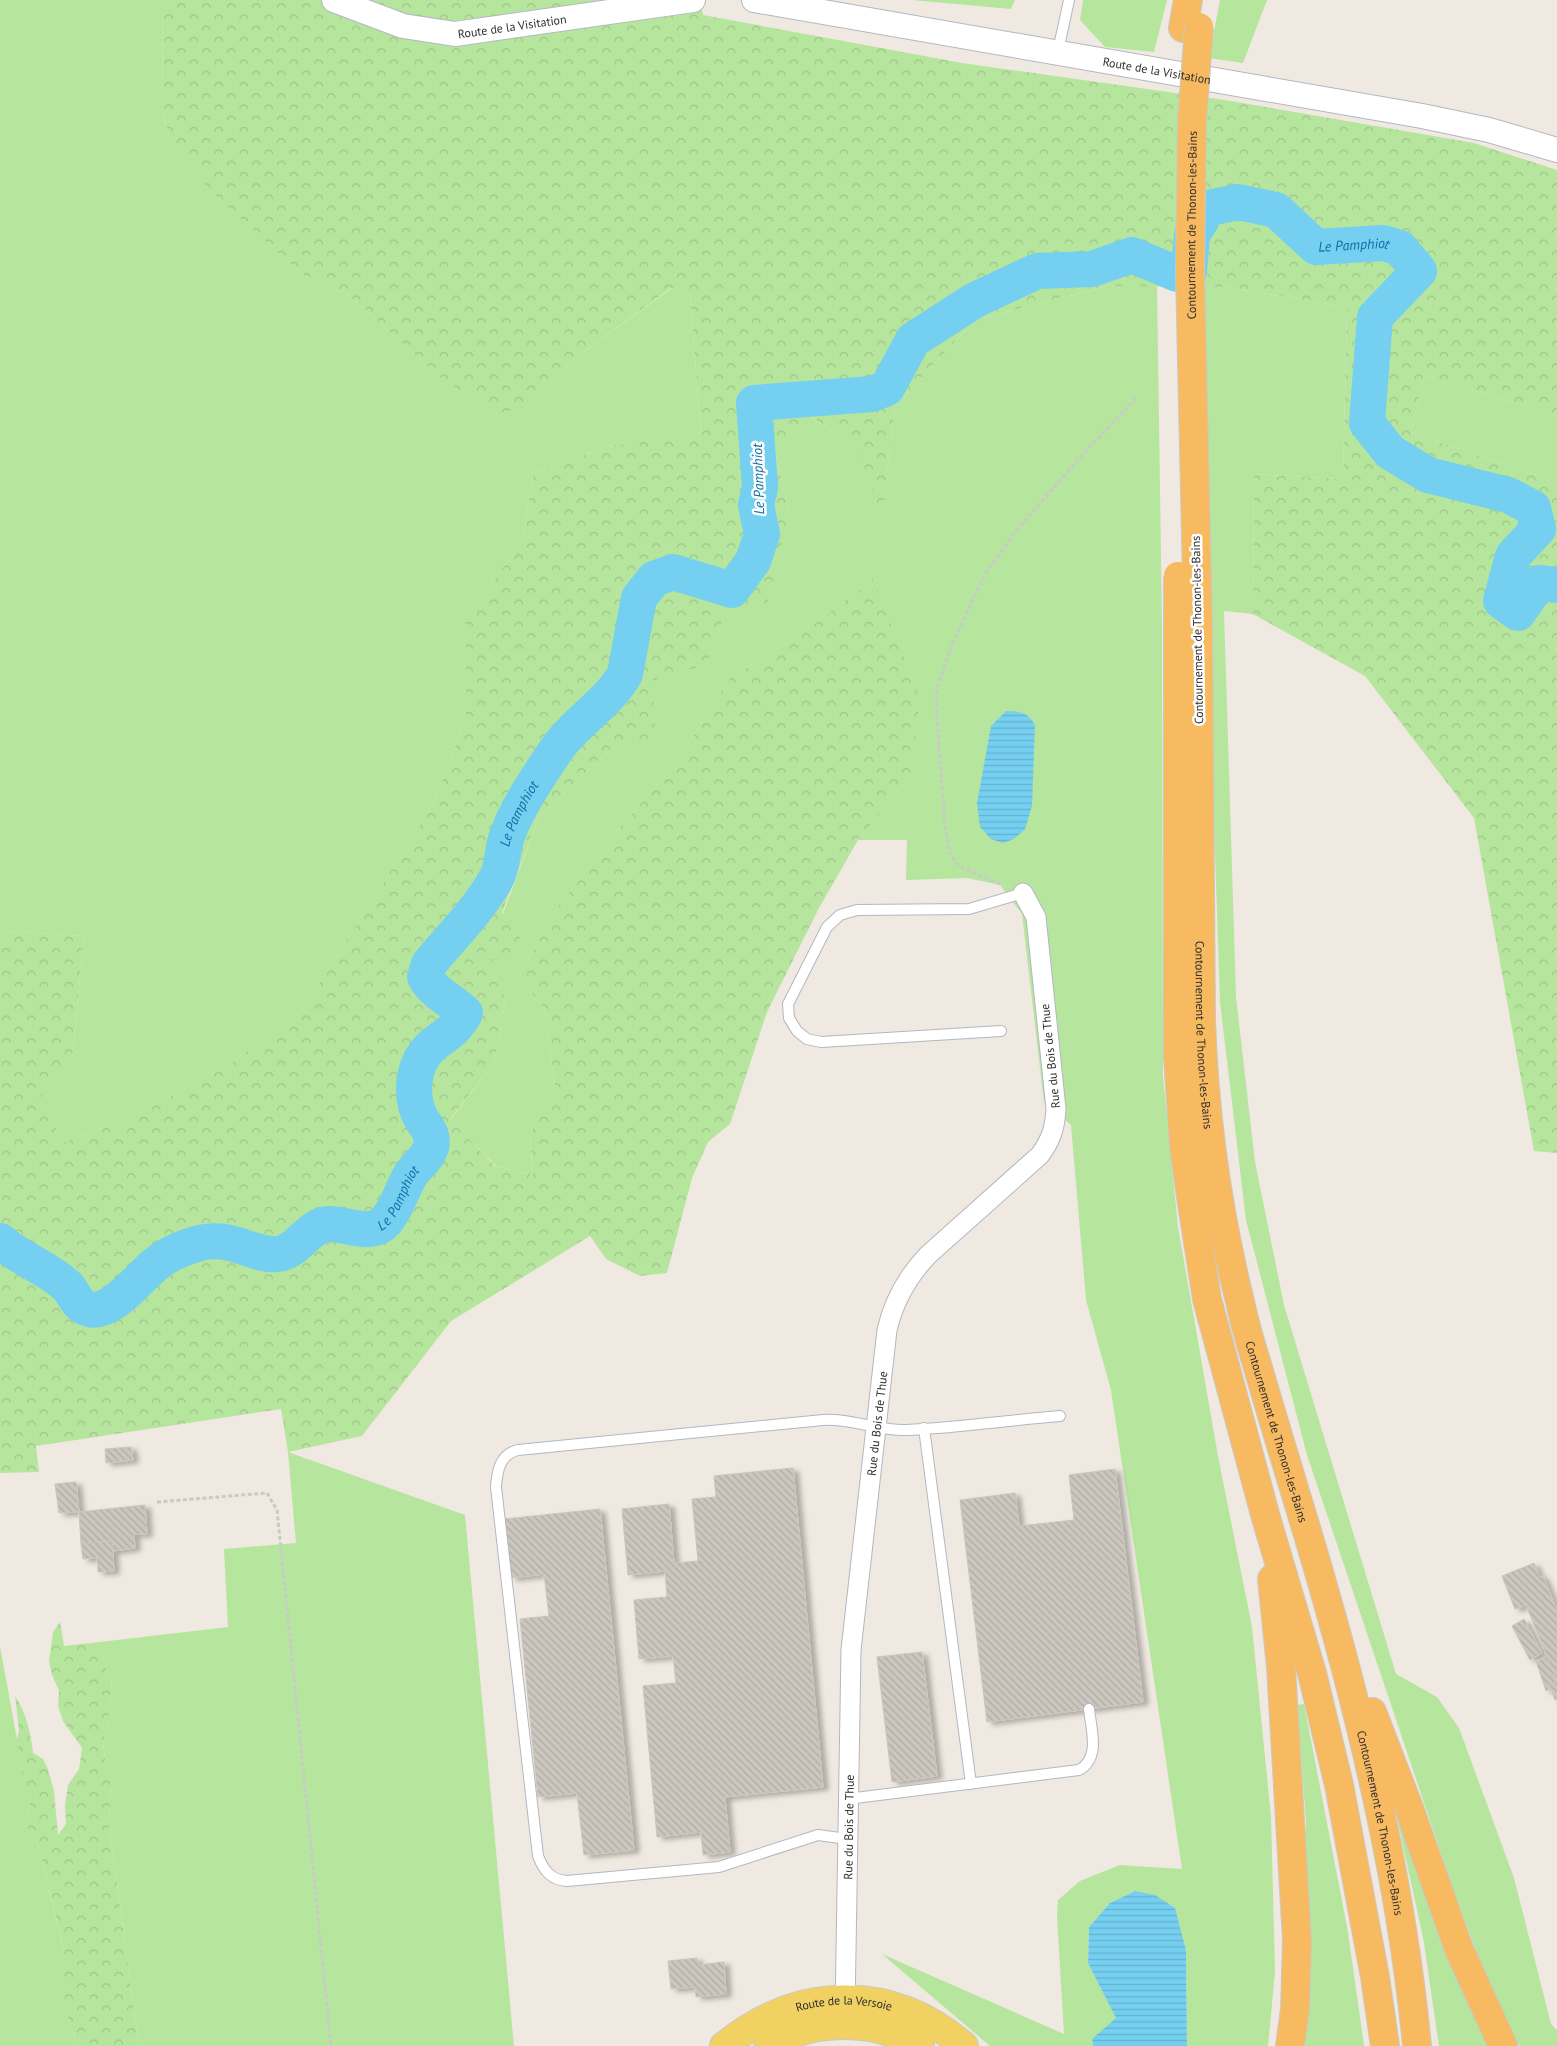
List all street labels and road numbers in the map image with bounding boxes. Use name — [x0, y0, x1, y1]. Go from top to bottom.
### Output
street label: Route de la Visitation — [457, 11, 567, 41]
street label: Route de la Visitation — [1102, 53, 1212, 87]
street label: Contournement de Thonon-les-Bains — [1182, 131, 1199, 320]
street label: Contournement de Thonon-les-Bains — [1188, 536, 1206, 724]
street label: Contournement de Thonon-les-Bains — [1193, 941, 1217, 1130]
street label: Rue du Bois de Thue — [1037, 1003, 1063, 1109]
street label: Contournement de Thonon-les-Bains — [1243, 1339, 1311, 1524]
street label: Rue du Bois de Thue — [863, 1370, 890, 1477]
street label: Contournement de Thonon-les-Bains — [1354, 1729, 1407, 1916]
street label: Rue du Bois de Thue — [840, 1774, 856, 1880]
street label: Route de la Versoie — [794, 1992, 894, 2014]

